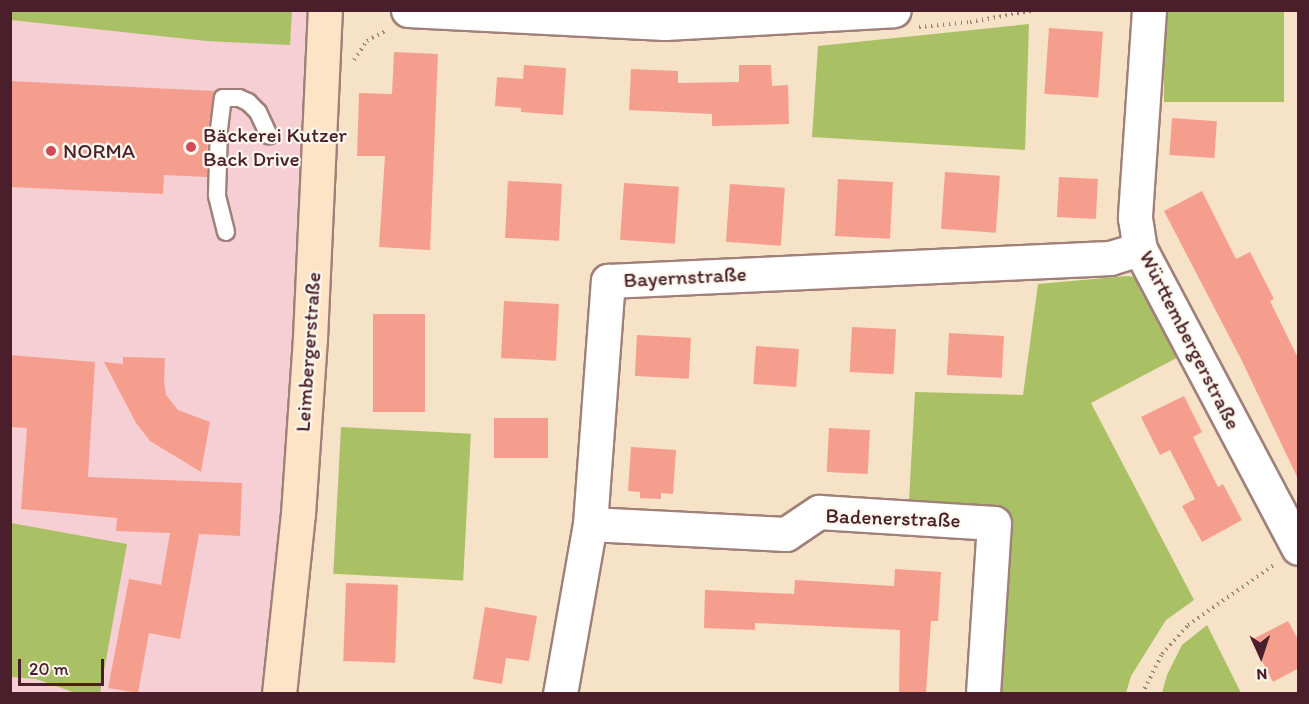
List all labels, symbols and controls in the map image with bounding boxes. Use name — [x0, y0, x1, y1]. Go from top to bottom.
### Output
place label: Bäckerei Kutzer Back Drive — [203, 122, 347, 172]
place label: NORMA — [63, 138, 135, 164]
marker: Bäckerei Kutzer Back Drive — [184, 140, 198, 154]
marker: NORMA — [44, 144, 58, 158]
street label: Württembergerstraße — [1134, 246, 1246, 434]
street label: Bayernstraße — [623, 261, 747, 293]
street label: Leimbergerstraße — [290, 271, 326, 433]
street label: Badenerstraße — [825, 503, 961, 533]
north arrow — [1231, 626, 1291, 686]
scale bar — [21, 647, 106, 685]
text: 20 m — [29, 658, 69, 680]
text: N — [1256, 665, 1268, 684]

